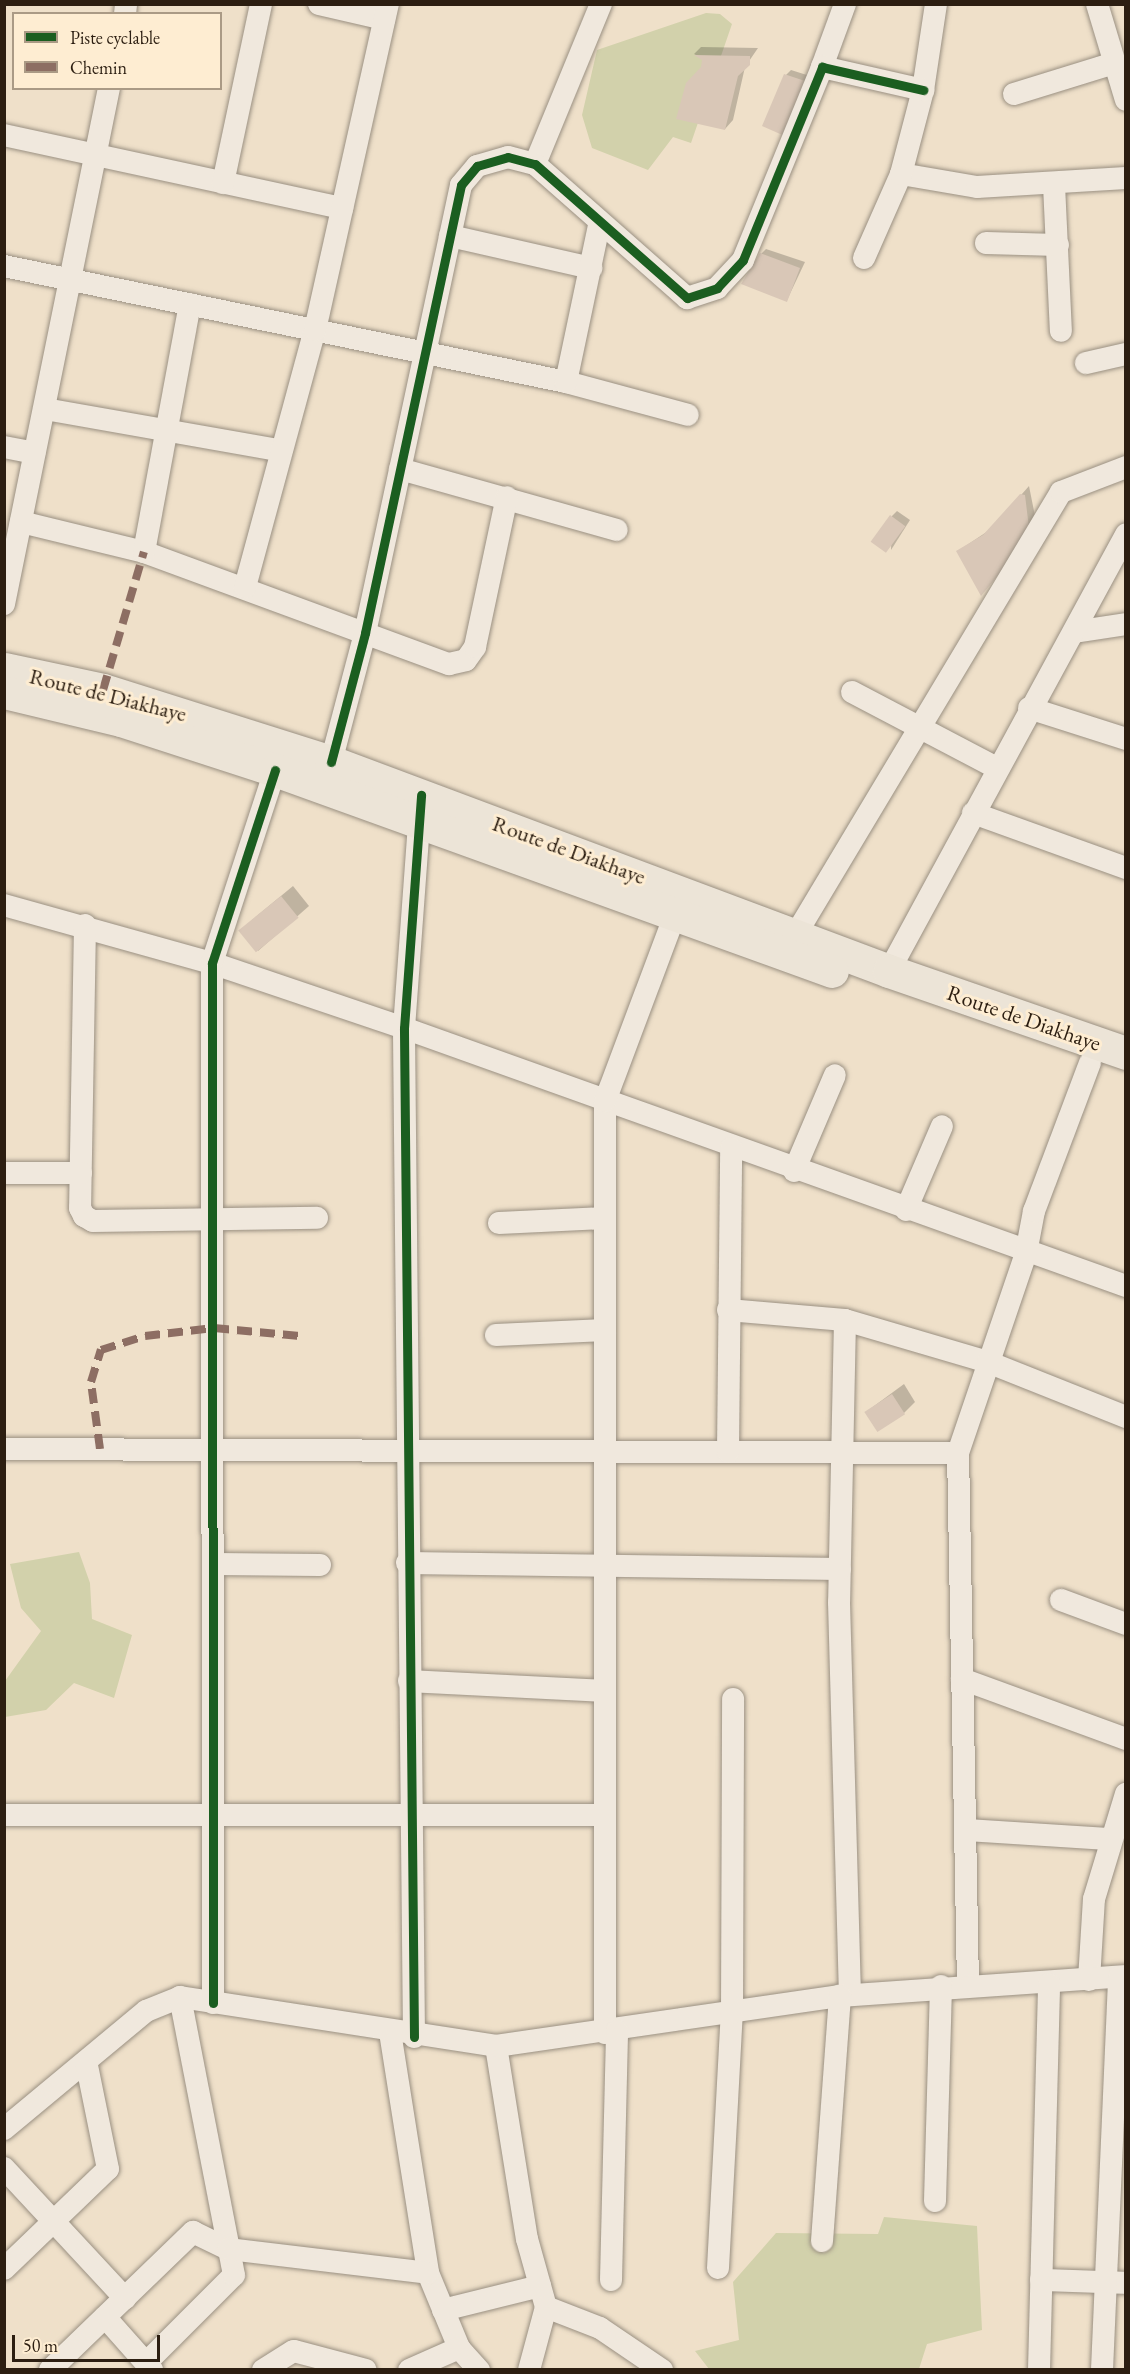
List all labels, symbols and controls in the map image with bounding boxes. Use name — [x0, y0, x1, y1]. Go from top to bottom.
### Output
legend — [12, 12, 222, 90]
text: Piste cyclable — [70, 26, 160, 49]
text: Chemin — [70, 56, 127, 79]
street label: Route de Diakhaye — [27, 663, 189, 727]
street label: Route de Diakhaye — [489, 810, 649, 890]
street label: Route de Diakhaye — [944, 979, 1104, 1057]
scale bar — [15, 2323, 164, 2361]
text: 50 m — [23, 2334, 58, 2357]

